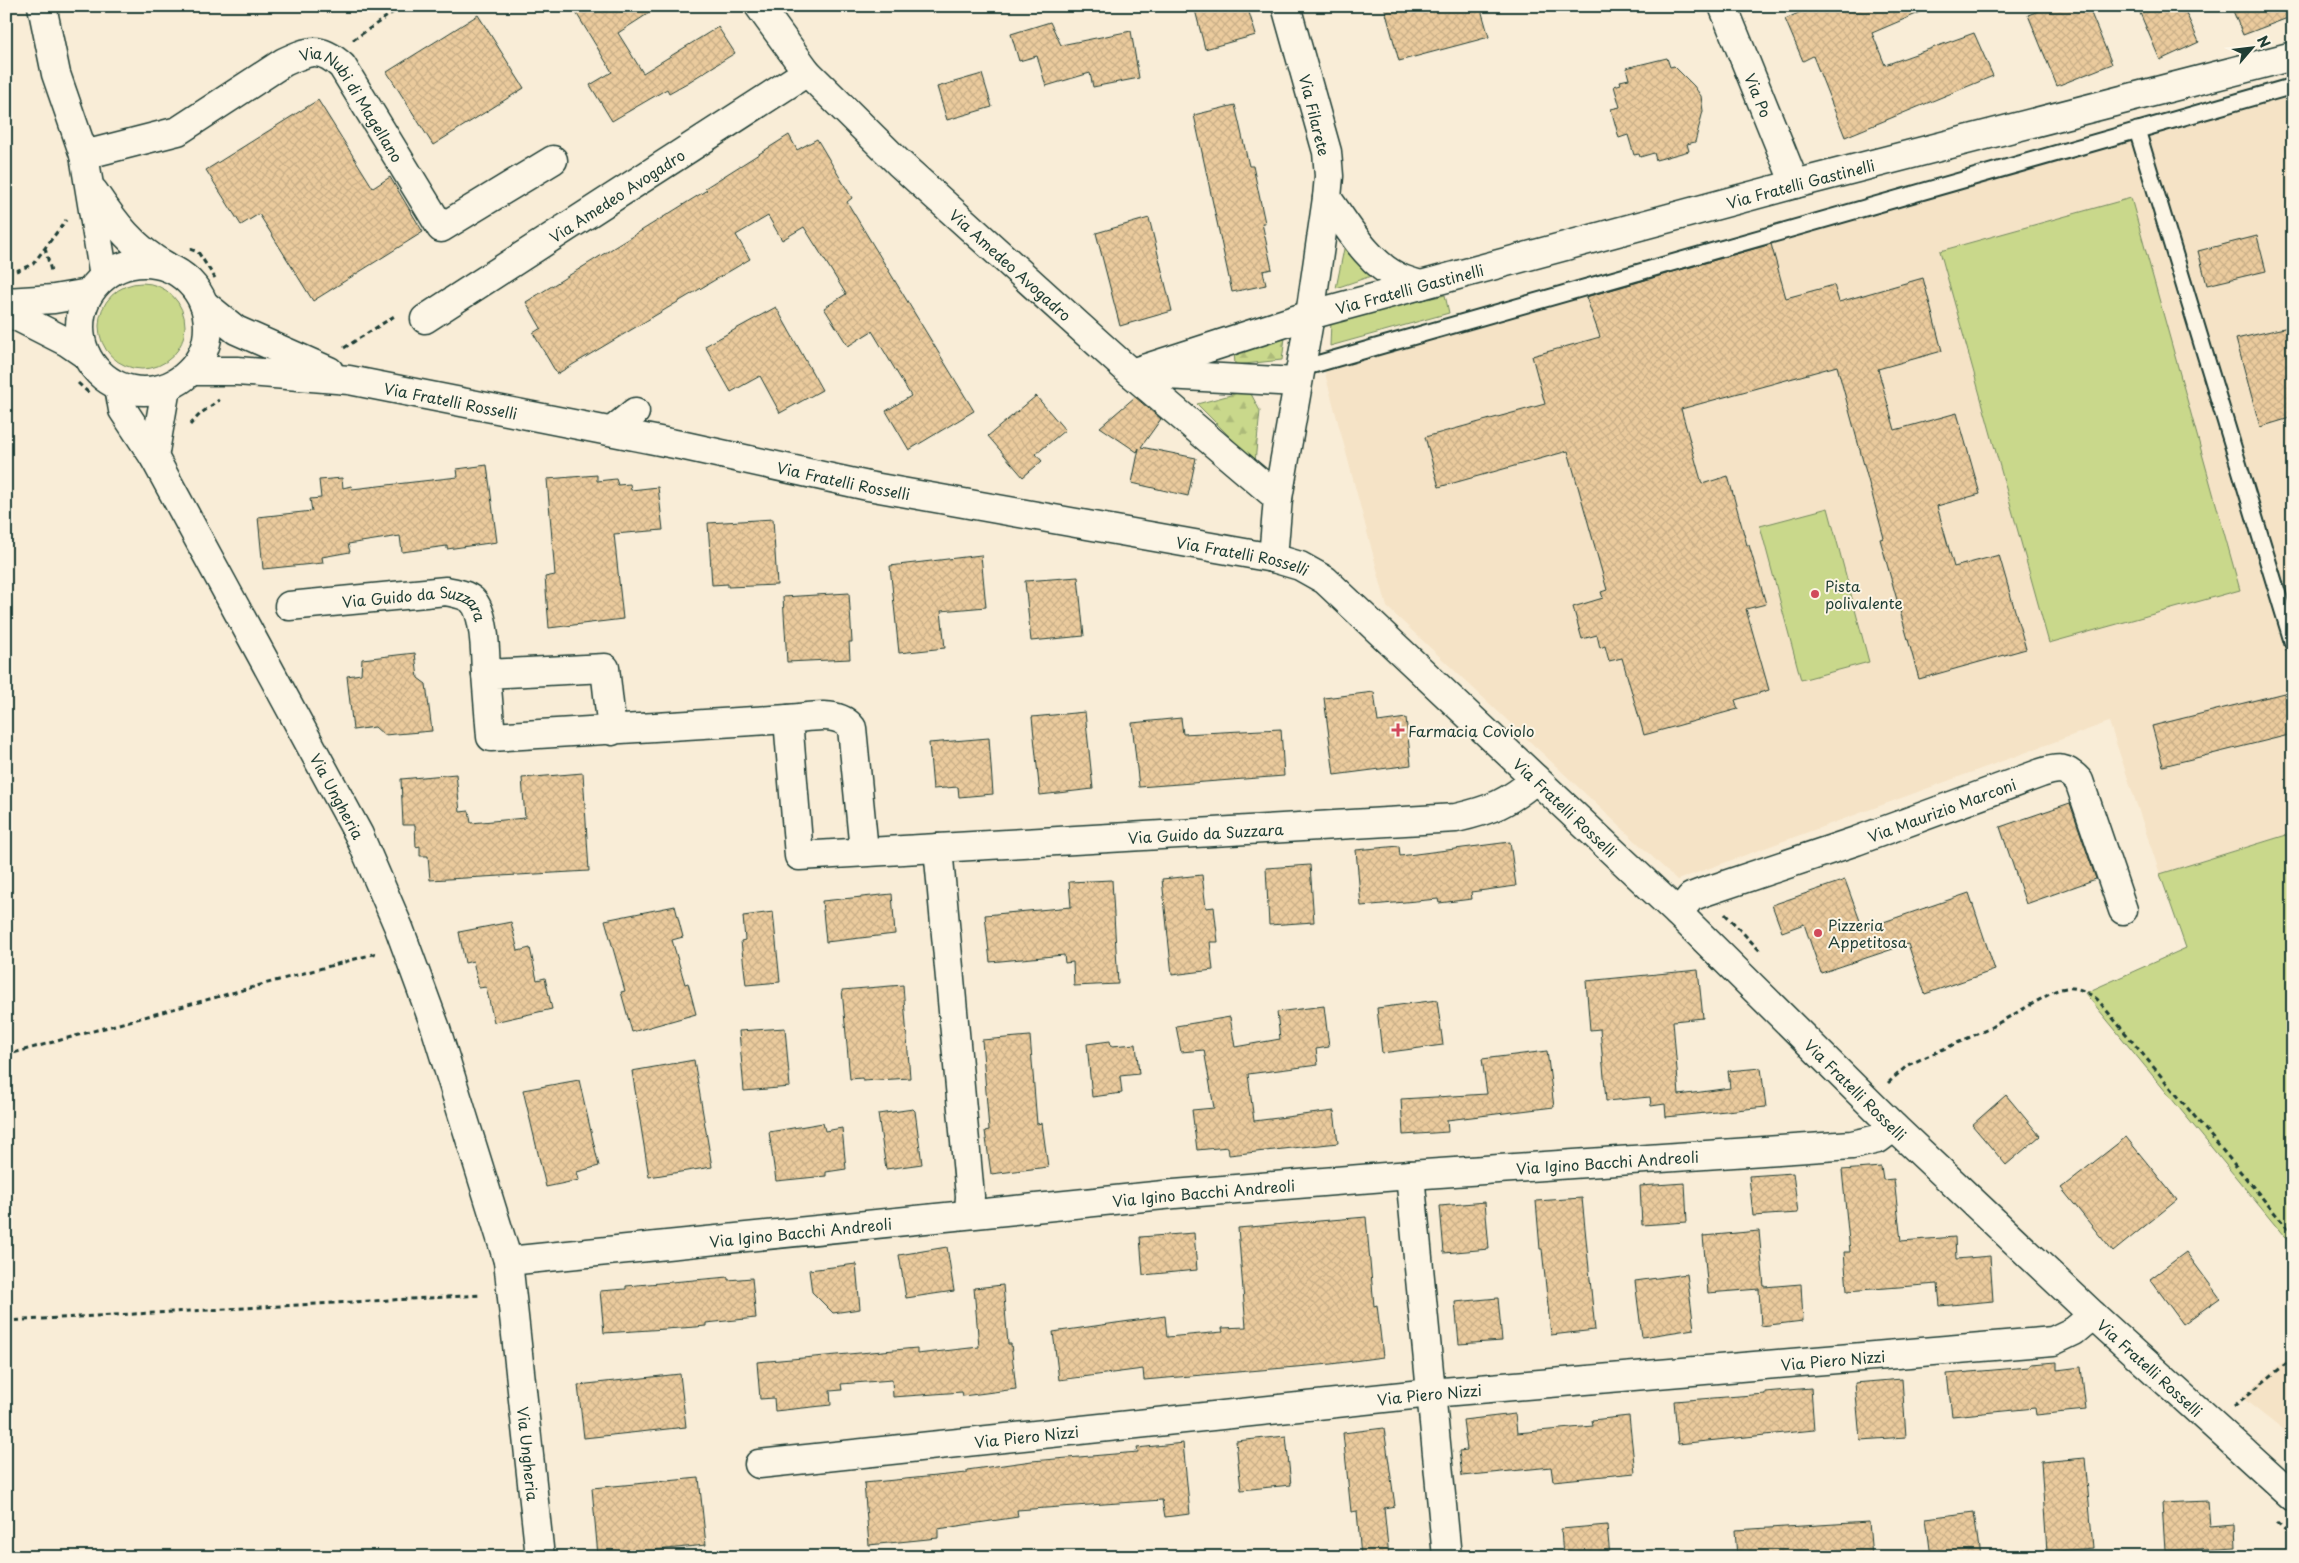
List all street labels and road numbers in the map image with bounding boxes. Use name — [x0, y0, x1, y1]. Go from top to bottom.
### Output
street label: Via Nubi di Magellano — [296, 40, 409, 166]
street label: Via Po — [1740, 69, 1778, 121]
street label: Via Filarete — [1294, 72, 1336, 158]
street label: Via Amedeo Avogadro — [544, 143, 689, 248]
street label: Via Fratelli Gastinelli — [1724, 153, 1877, 214]
street label: Via Amedeo Avogadro — [945, 203, 1077, 326]
street label: Via Fratelli Gastinelli — [1333, 257, 1486, 319]
street label: Via Fratelli Rosselli — [382, 376, 519, 424]
street label: Via Fratelli Rosselli — [775, 455, 912, 505]
street label: Via Fratelli Rosselli — [1174, 529, 1314, 581]
street label: Via Guido da Suzzara — [341, 579, 493, 625]
street label: Via Ungheria — [305, 749, 371, 843]
street label: Via Fratelli Rosselli — [1508, 752, 1623, 862]
street label: Via Maurizio Marconi — [1864, 772, 2019, 847]
street label: Via Guido da Suzzara — [1127, 816, 1285, 848]
street label: Via Fratelli Rosselli — [1800, 1033, 1912, 1145]
street label: Via Igino Bacchi Andreoli — [1515, 1144, 1700, 1179]
street label: Via Igino Bacchi Andreoli — [1111, 1173, 1296, 1212]
street label: Via Igino Bacchi Andreoli — [708, 1211, 893, 1252]
street label: Via Fratelli Rosselli — [2093, 1313, 2208, 1421]
street label: Via Piero Nizzi — [1780, 1344, 1886, 1375]
street label: Via Piero Nizzi — [1376, 1377, 1482, 1410]
street label: Via Ungheria — [512, 1405, 545, 1502]
street label: Via Piero Nizzi — [973, 1419, 1080, 1453]

